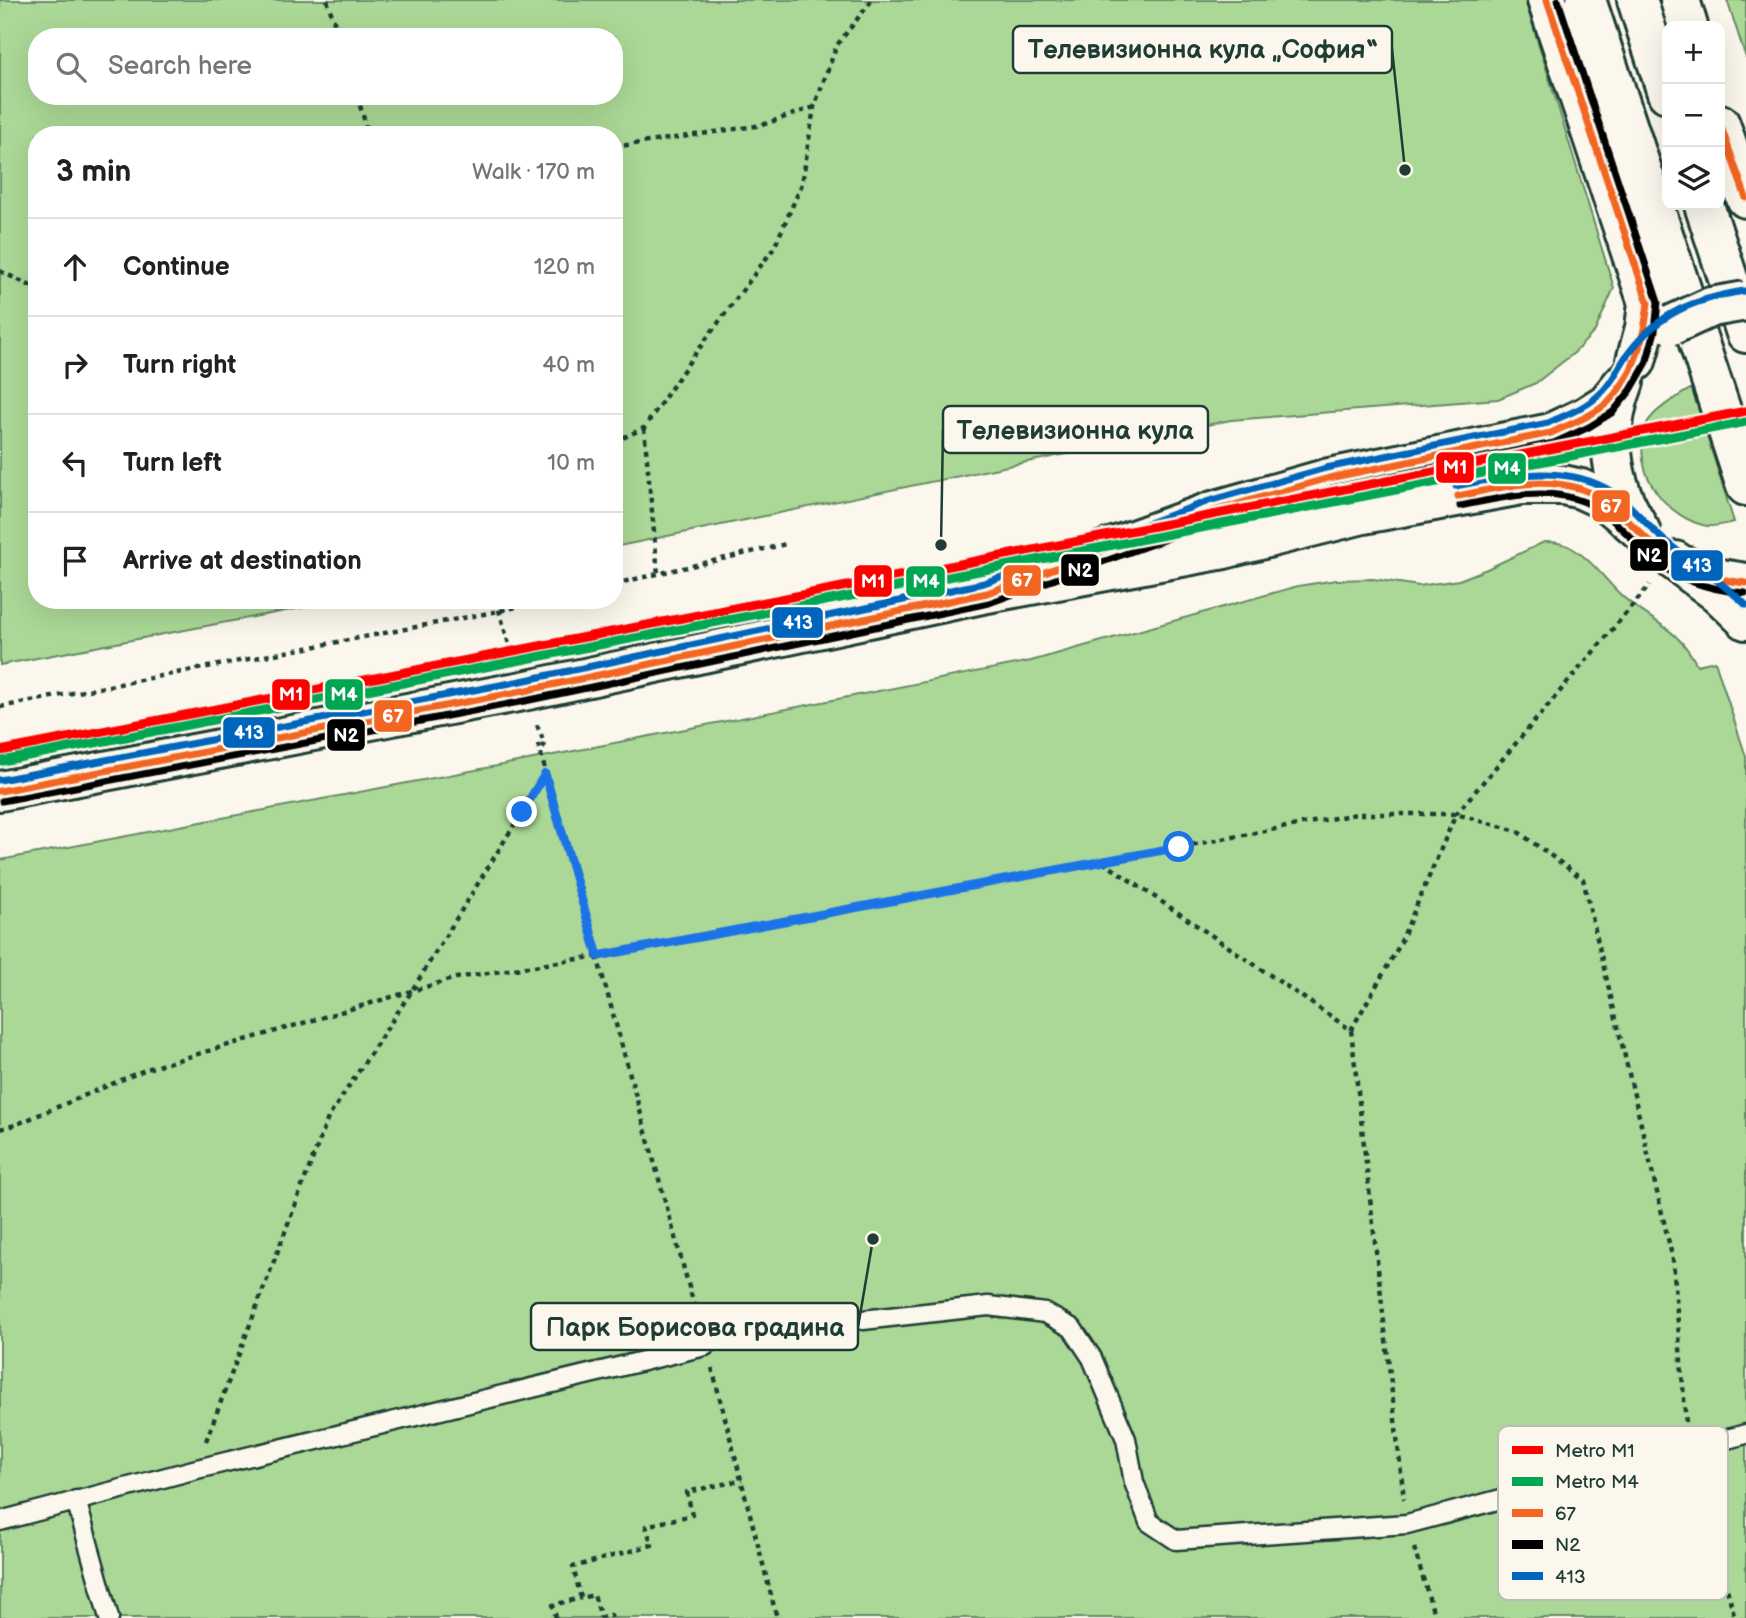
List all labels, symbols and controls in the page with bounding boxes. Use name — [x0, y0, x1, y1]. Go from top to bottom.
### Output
map controls — [1662, 21, 1725, 210]
button: + — [1662, 21, 1725, 84]
callout: Телевизионна кула „София“ — [1013, 26, 1392, 73]
search box — [28, 28, 623, 105]
text: Телевизионна кула „София“ — [1028, 35, 1378, 66]
icon: search — [52, 48, 90, 86]
text: Search here — [108, 51, 252, 82]
button: − — [1662, 84, 1725, 147]
button: layers — [1662, 147, 1725, 210]
text: 3 min — [56, 154, 131, 190]
text: Walk · 170 m — [472, 158, 595, 186]
icon: ahead — [56, 248, 94, 286]
text: Continue — [123, 252, 230, 283]
text: 120 m — [534, 253, 595, 281]
icon: right — [56, 346, 94, 384]
text: Turn right — [123, 350, 236, 381]
text: 40 m — [542, 351, 595, 379]
callout: Телевизионна кула — [943, 406, 1208, 453]
text: Телевизионна кула — [956, 416, 1194, 447]
icon: left — [56, 444, 94, 482]
text: Turn left — [123, 448, 222, 479]
text: 10 m — [547, 449, 595, 477]
line badge: M1 — [1435, 451, 1475, 484]
line badge: M4 — [1487, 452, 1527, 485]
text: M1 — [1443, 457, 1467, 480]
text: M4 — [1493, 458, 1521, 481]
line badge: 67 — [1591, 489, 1631, 523]
text: 67 — [1600, 496, 1623, 519]
line badge: N2 — [1629, 538, 1669, 572]
icon: arrive — [56, 542, 94, 580]
text: N2 — [1636, 545, 1662, 568]
text: Arrive at destination — [123, 546, 362, 577]
line badge: 413 — [1670, 549, 1724, 582]
line badge: N2 — [1060, 553, 1100, 587]
text: 413 — [1682, 555, 1712, 578]
text: N2 — [1067, 560, 1093, 583]
line badge: M1 — [853, 564, 893, 598]
line badge: 67 — [1002, 564, 1042, 597]
line badge: M4 — [905, 565, 946, 598]
text: 67 — [1011, 570, 1034, 593]
text: M1 — [861, 571, 885, 594]
text: M4 — [912, 571, 940, 594]
line badge: 413 — [771, 606, 824, 639]
text: 413 — [783, 612, 813, 635]
line badge: M1 — [271, 678, 311, 711]
line badge: M4 — [324, 678, 364, 711]
text: M1 — [279, 684, 303, 707]
text: M4 — [330, 684, 358, 707]
line badge: 67 — [373, 699, 413, 733]
text: 67 — [382, 706, 405, 729]
line badge: 413 — [222, 716, 276, 749]
line badge: N2 — [326, 718, 366, 752]
text: 413 — [234, 722, 264, 745]
text: N2 — [333, 725, 359, 748]
route end — [506, 796, 537, 827]
route start — [1163, 831, 1194, 862]
callout: Парк Борисова градина — [531, 1303, 858, 1350]
text: Парк Борисова градина — [546, 1313, 845, 1344]
legend — [1498, 1426, 1728, 1600]
text: Metro M1 — [1555, 1440, 1635, 1463]
text: Metro M4 — [1555, 1471, 1639, 1494]
text: 67 — [1555, 1503, 1577, 1526]
text: N2 — [1555, 1534, 1581, 1557]
text: 413 — [1555, 1566, 1586, 1589]

